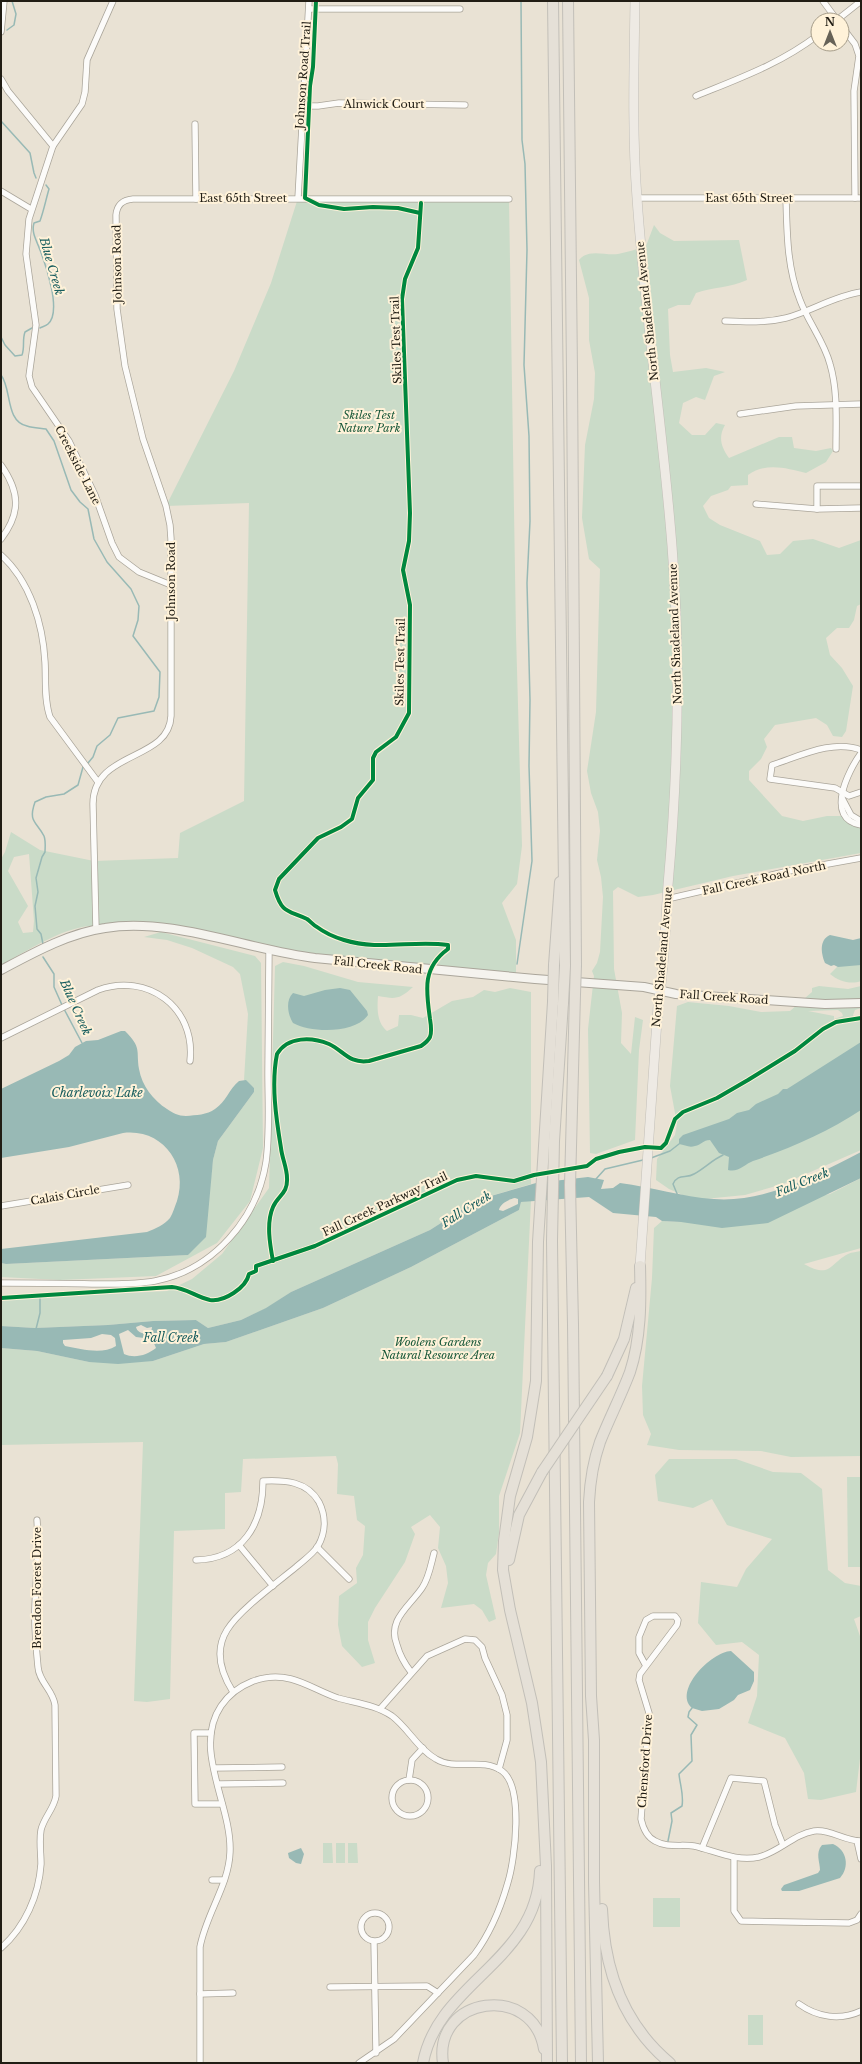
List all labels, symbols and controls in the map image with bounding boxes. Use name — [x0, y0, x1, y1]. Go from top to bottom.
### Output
north arrow — [810, 12, 850, 52]
text: N — [825, 15, 836, 29]
street label: Johnson Road Trail — [292, 20, 314, 131]
street label: Alnwick Court — [342, 97, 425, 111]
street label: East 65th Street — [199, 191, 288, 205]
street label: East 65th Street — [705, 191, 794, 205]
street label: Johnson Road — [109, 224, 125, 305]
water label: Blue Creek — [36, 234, 67, 297]
street label: North Shadeland Avenue — [633, 240, 661, 382]
street label: Skiles Test Trail — [387, 295, 405, 384]
park label: Skiles Test Nature Park — [337, 408, 401, 435]
street label: Creekside Lane — [52, 423, 104, 507]
street label: Johnson Road — [164, 541, 178, 622]
street label: North Shadeland Avenue — [666, 563, 684, 705]
street label: Skiles Test Trail — [392, 617, 408, 706]
street label: Fall Creek Road North — [701, 858, 827, 898]
street label: North Shadeland Avenue — [649, 886, 675, 1028]
street label: Fall Creek Road — [333, 953, 424, 977]
water label: Blue Creek — [57, 976, 95, 1037]
street label: Fall Creek Road — [679, 987, 769, 1007]
water label: Charlevoix Lake — [51, 1085, 143, 1100]
water label: Fall Creek — [772, 1165, 831, 1200]
street label: Fall Creek Parkway Trail — [320, 1169, 450, 1239]
street label: Calais Circle — [29, 1182, 101, 1208]
water label: Fall Creek — [437, 1188, 494, 1231]
water label: Fall Creek — [142, 1330, 199, 1345]
park label: Woolens Gardens Natural Resource Area — [380, 1335, 495, 1362]
street label: Brendon Forest Drive — [30, 1527, 44, 1649]
street label: Chensford Drive — [635, 1714, 655, 1808]

